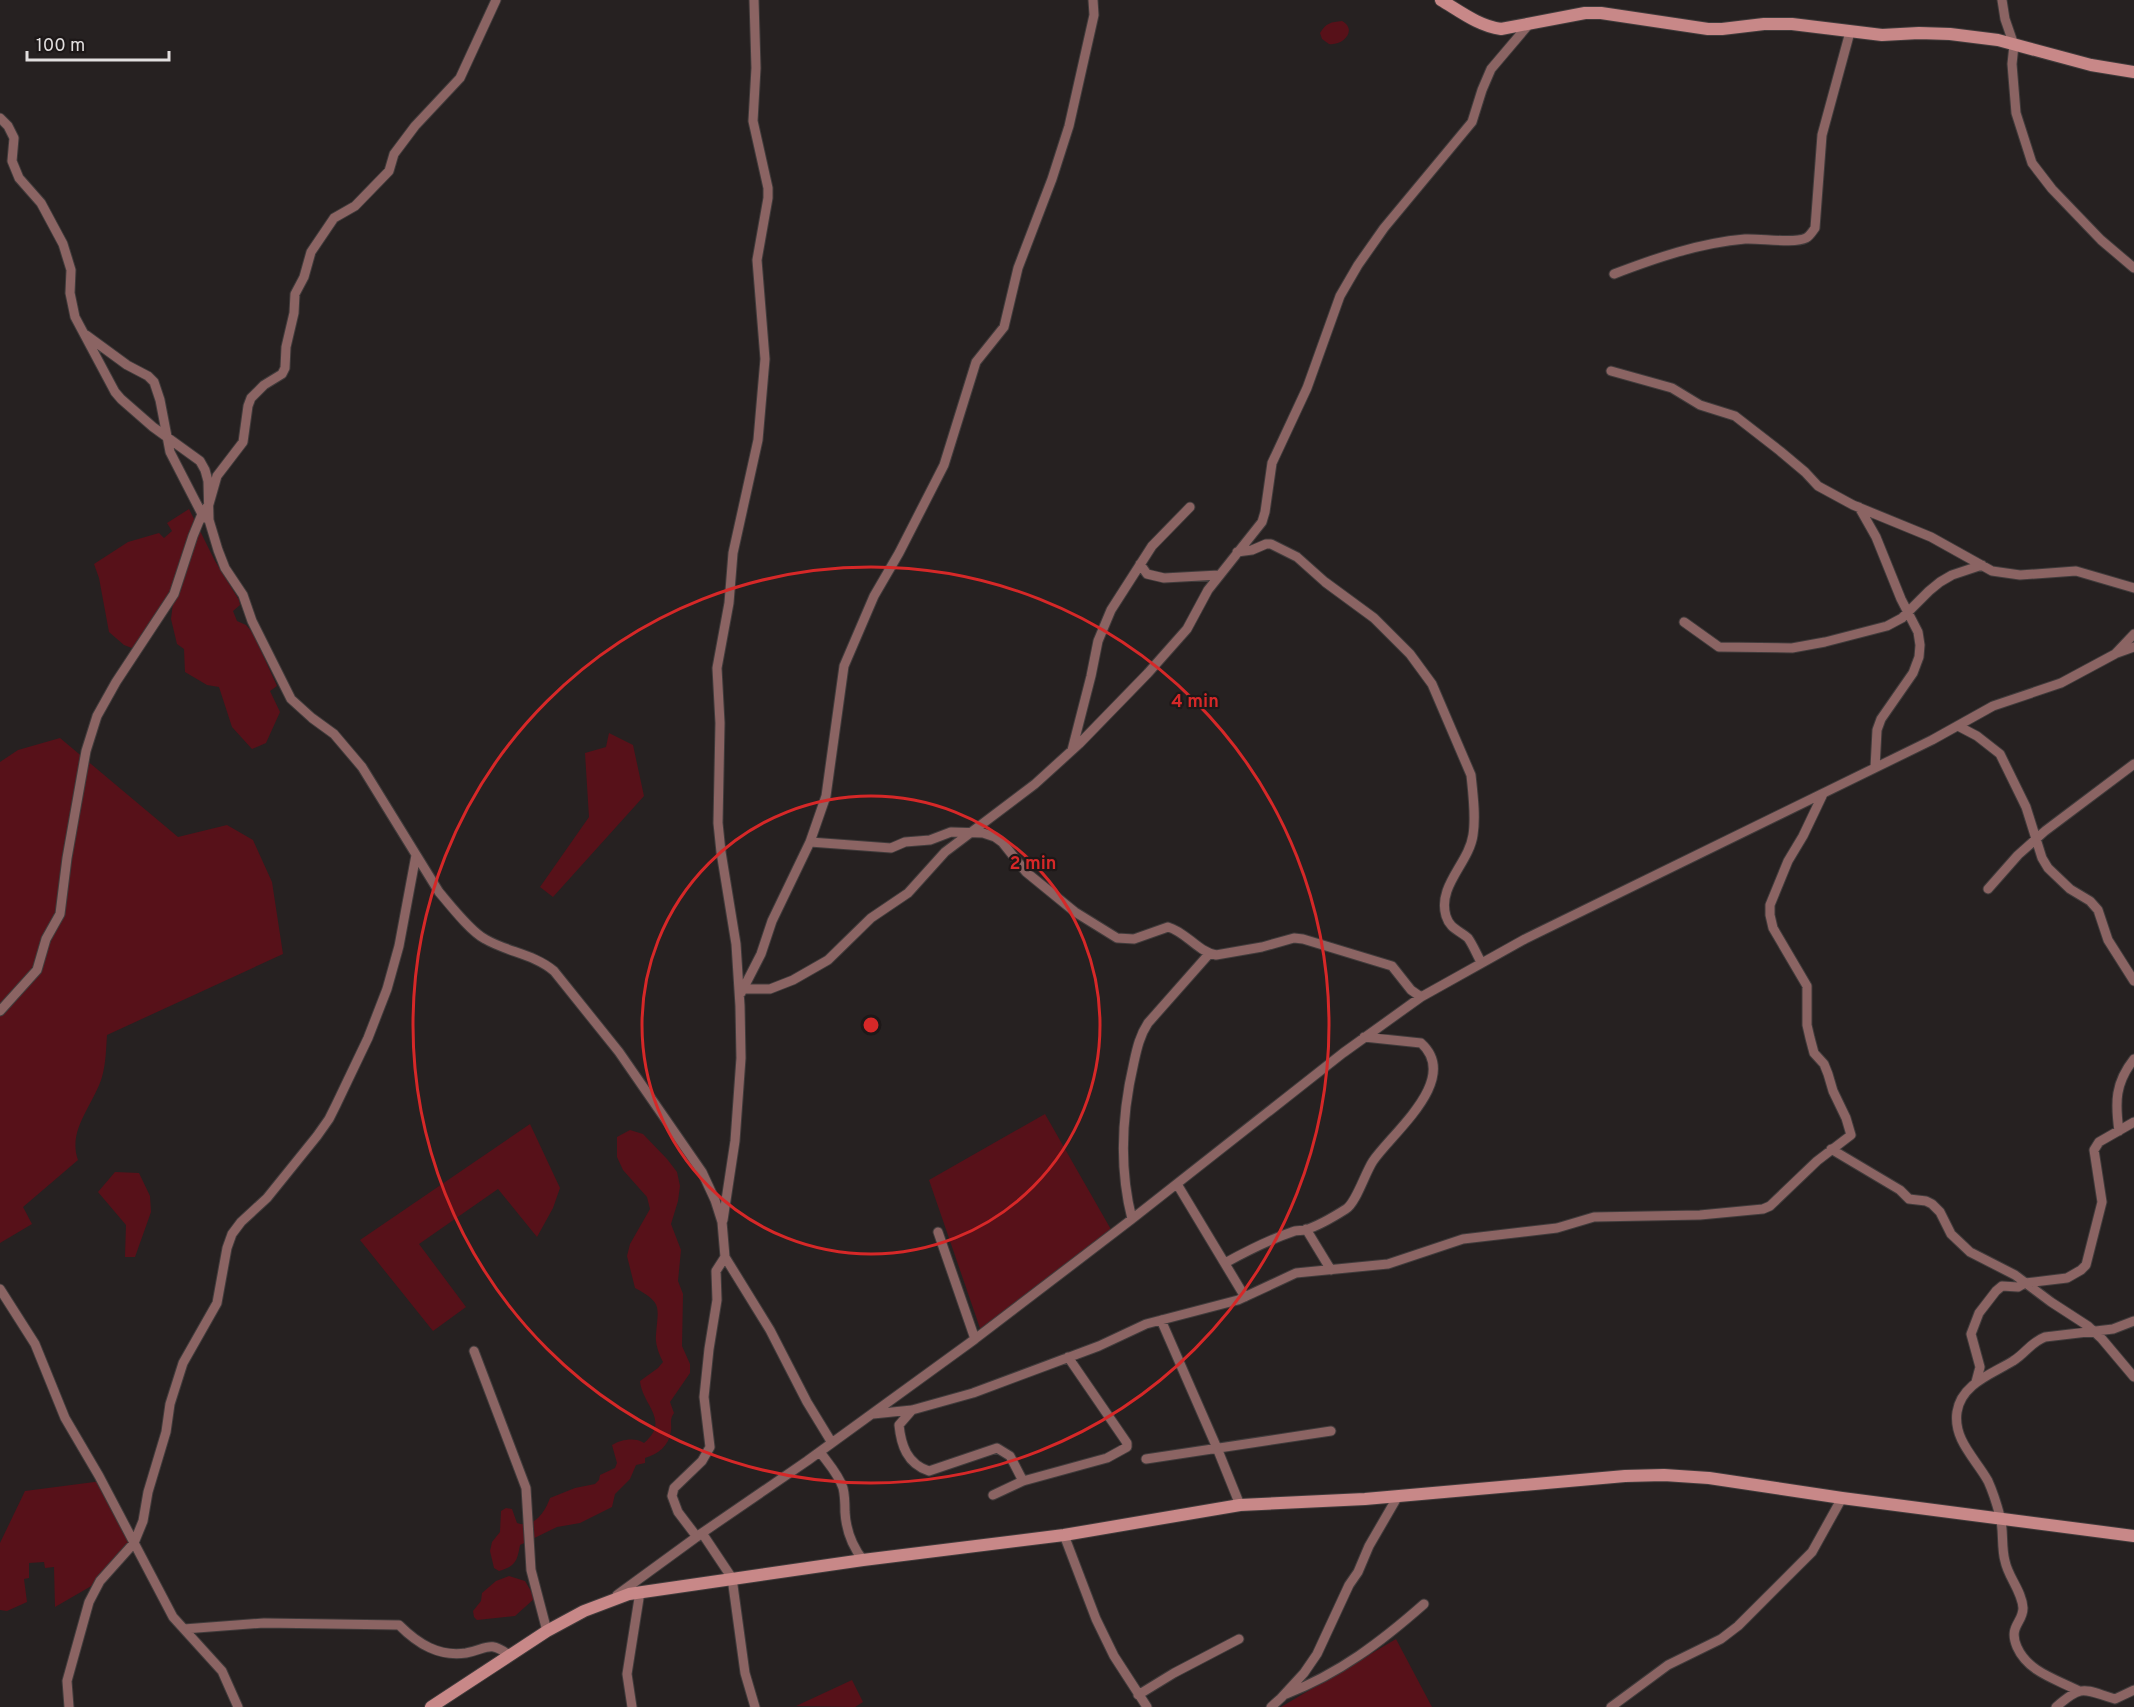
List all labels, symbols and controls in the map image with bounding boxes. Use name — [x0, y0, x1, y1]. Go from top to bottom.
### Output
scale bar — [27, 24, 170, 62]
text: 100 m — [36, 35, 85, 58]
text: 4 min — [1171, 691, 1219, 714]
text: 2 min — [1009, 853, 1057, 876]
centre of rings — [861, 1015, 881, 1035]

